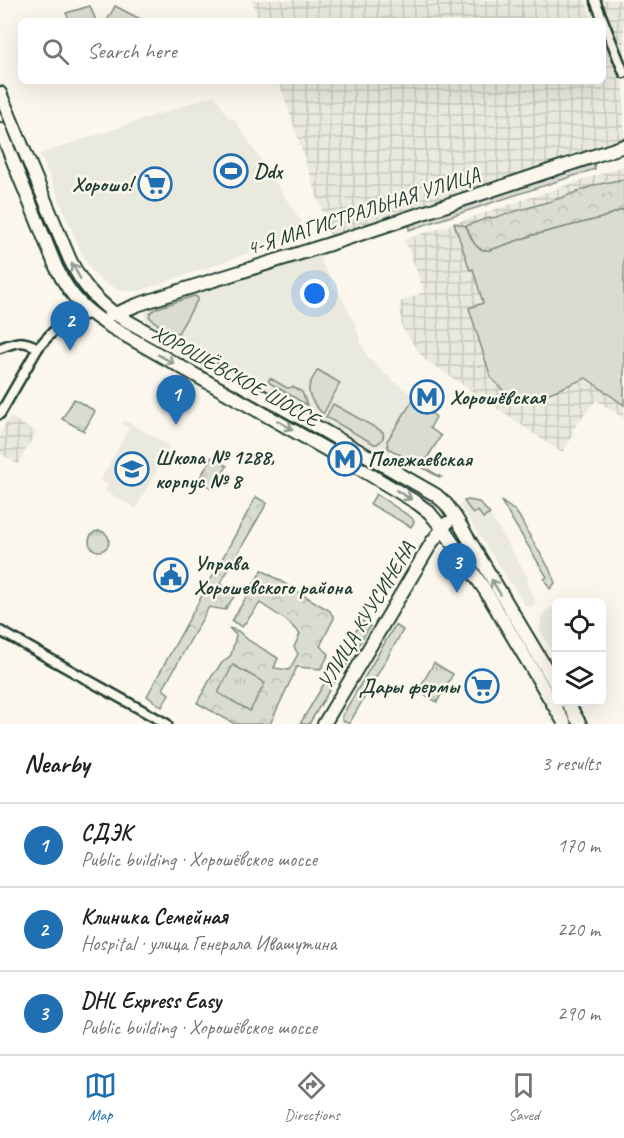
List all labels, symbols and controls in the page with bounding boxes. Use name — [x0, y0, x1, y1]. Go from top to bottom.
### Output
search box — [18, 18, 606, 84]
icon: search — [39, 35, 72, 68]
text: Search here — [87, 37, 177, 65]
sports icon: Ddx — [213, 153, 249, 189]
place label: Ddx — [254, 158, 284, 184]
street label: 4-Я МАГИСТРАЛЬНАЯ УЛИЦА — [243, 161, 483, 261]
supermarket icon: Хорошо! — [137, 166, 173, 202]
place label: Хорошо! — [72, 171, 137, 197]
one-way arrow — [70, 263, 82, 280]
your location — [300, 279, 329, 308]
pin: 2 — [50, 302, 90, 351]
street label: ХОРОШЁВСКОЕ ШОССЕ — [148, 319, 326, 434]
one-way arrow — [157, 354, 175, 365]
pin: 1 — [156, 376, 195, 425]
metro station icon: Хорошёвская — [409, 379, 445, 415]
place label: Хорошёвская — [450, 384, 547, 410]
one-way arrow — [276, 419, 293, 431]
metro station icon: Полежаевская — [327, 441, 363, 477]
place label: Школа № 1288, корпус № 8 — [155, 444, 275, 495]
place label: Полежаевская — [368, 446, 474, 472]
school or university icon: Школа № 1288, корпус № 8 — [114, 451, 150, 487]
one-way arrow — [395, 490, 412, 502]
street label: УЛИЦА КУУСИНЕНА — [312, 536, 420, 693]
pin: 3 — [438, 544, 476, 593]
place label: Управа Хорошевского района — [194, 550, 353, 600]
public building icon: Управа Хорошевского района — [153, 557, 189, 593]
one-way arrow — [490, 579, 502, 596]
map controls — [552, 598, 606, 706]
button: locate — [552, 598, 606, 652]
button: layers — [552, 652, 606, 706]
supermarket icon: Дары фермы — [464, 668, 500, 704]
place label: Дары фермы — [359, 673, 461, 699]
text: Nearby — [24, 747, 89, 780]
text: 3 results — [541, 751, 600, 776]
text: СДЭК — [81, 819, 131, 847]
text: 1 — [39, 833, 48, 858]
text: 170 m — [557, 833, 600, 858]
text: Public building · Хорошёвское шоссе — [81, 847, 317, 872]
text: Клиника Семейная — [81, 903, 228, 931]
text: 2 — [39, 917, 48, 942]
text: 220 m — [557, 917, 600, 942]
text: Hospital · улица Генерала Ивашутина — [81, 931, 337, 956]
text: DHL Express Easy — [81, 987, 221, 1015]
text: 3 — [39, 1001, 48, 1026]
text: 290 m — [557, 1001, 600, 1026]
text: Public building · Хорошёвское шоссе — [81, 1015, 317, 1040]
tab: Map — [84, 1069, 117, 1125]
tab: Directions — [284, 1069, 340, 1125]
tab: Saved — [507, 1069, 540, 1125]

